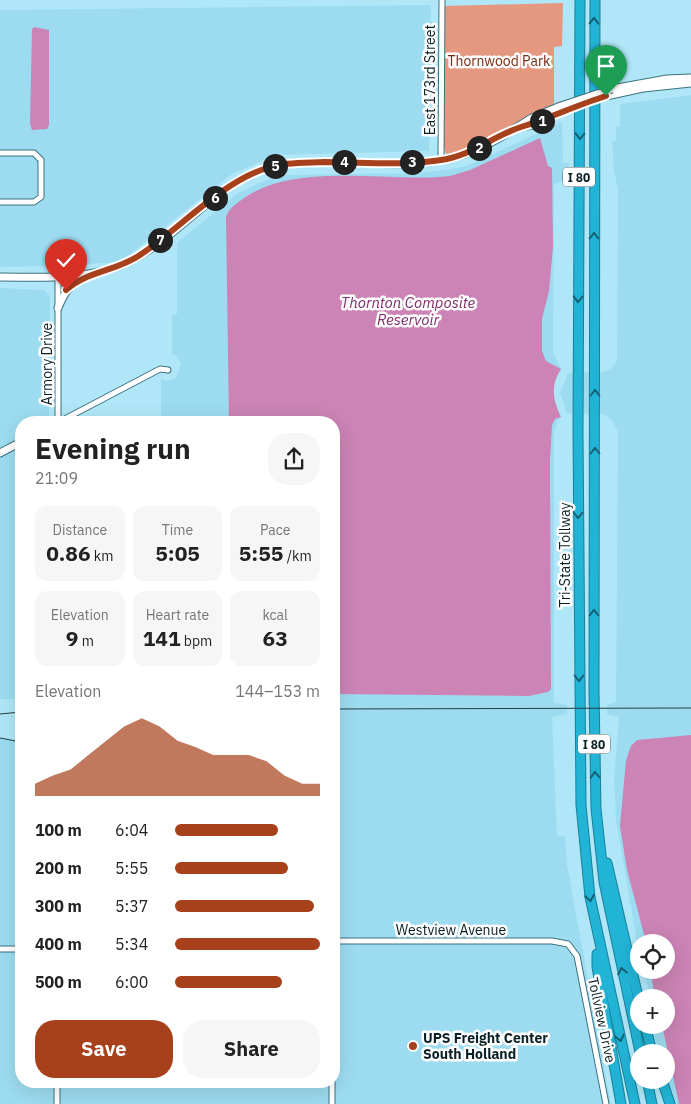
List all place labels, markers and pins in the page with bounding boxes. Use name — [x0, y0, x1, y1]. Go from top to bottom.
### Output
pin — [585, 45, 627, 96]
pin: 1 — [530, 108, 554, 134]
pin: 2 — [466, 136, 492, 160]
pin: 4 — [332, 150, 356, 174]
pin: 3 — [400, 150, 424, 174]
pin: 5 — [262, 154, 288, 178]
pin: 6 — [202, 186, 228, 210]
pin: 7 — [148, 228, 172, 252]
pin — [45, 239, 87, 290]
place label: UPS Freight Center South Holland — [423, 1029, 548, 1063]
marker: UPS Freight Center South Holland — [407, 1040, 419, 1052]

